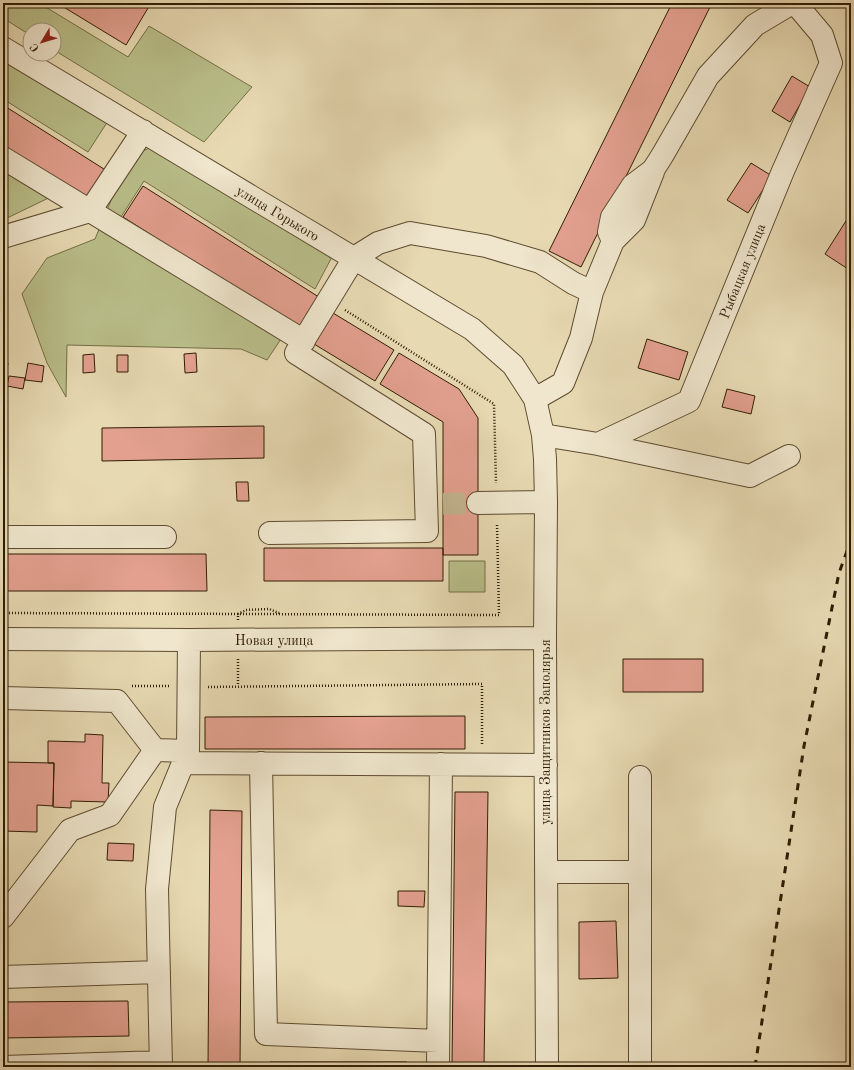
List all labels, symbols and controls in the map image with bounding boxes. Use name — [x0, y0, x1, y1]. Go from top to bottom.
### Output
north arrow — [22, 22, 62, 62]
text: С — [29, 41, 42, 53]
street label: улица Горького — [234, 184, 321, 244]
street label: Рыбацкая улица — [717, 222, 768, 321]
street label: Новая улица — [235, 634, 313, 648]
street label: улица Защитников Заполярья — [539, 639, 553, 825]

